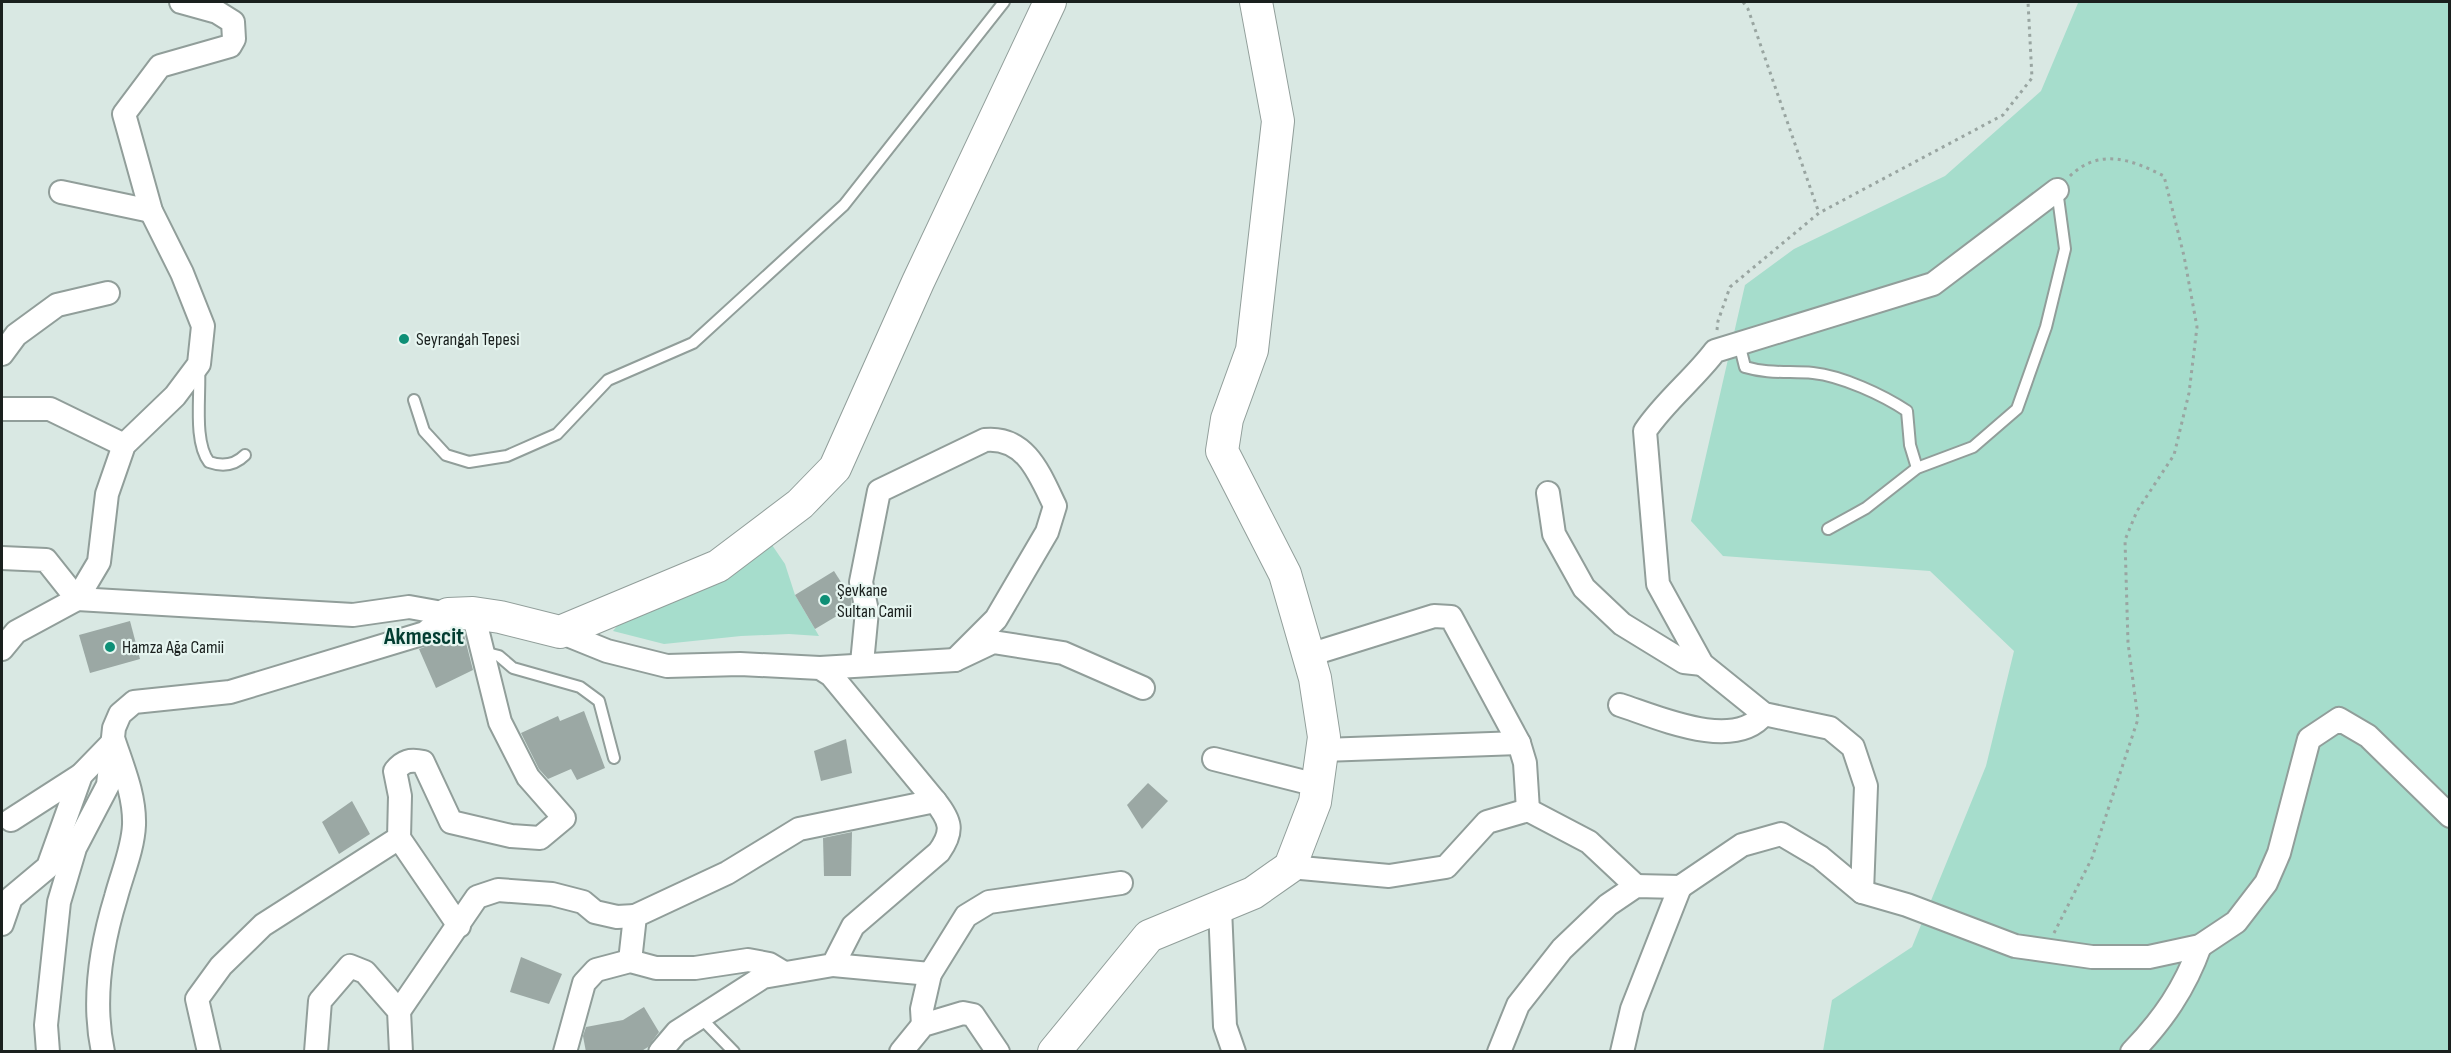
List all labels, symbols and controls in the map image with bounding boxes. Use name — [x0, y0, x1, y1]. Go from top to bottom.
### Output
place label: Seyrangah Tepesi — [416, 329, 520, 350]
marker: Seyrangah Tepesi — [397, 332, 411, 346]
place label: Şevkane Sultan Camii — [837, 580, 912, 622]
marker: Şevkane Sultan Camii — [818, 593, 832, 607]
district label: Akmescit — [383, 622, 464, 651]
place label: Hamza Ağa Camii — [122, 637, 224, 658]
marker: Hamza Ağa Camii — [103, 640, 117, 654]

